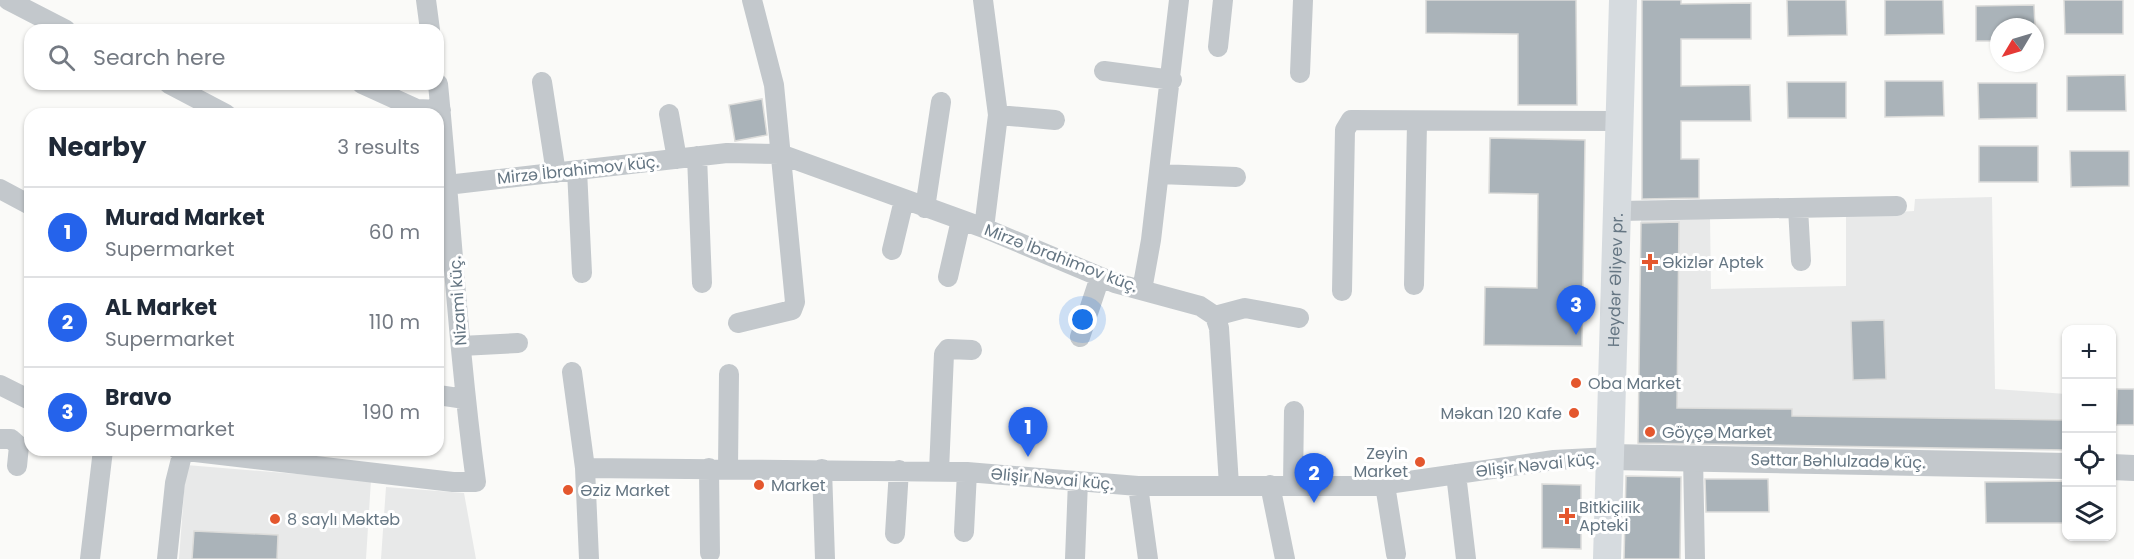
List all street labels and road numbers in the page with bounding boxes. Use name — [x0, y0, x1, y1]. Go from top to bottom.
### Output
street label: Mirzə İbrahimov küç. — [496, 150, 660, 190]
street label: Heydər Əliyev pr. — [1602, 213, 1628, 347]
street label: Mirzə İbrahimov küç. — [981, 218, 1141, 298]
street label: Nizami küç. — [443, 256, 473, 346]
street label: Əlişir Nəvai küç. — [1474, 447, 1600, 483]
street label: Səttar Bəhlulzadə küç. — [1750, 448, 1926, 474]
street label: Əlişir Nəvai küç. — [989, 462, 1115, 496]

